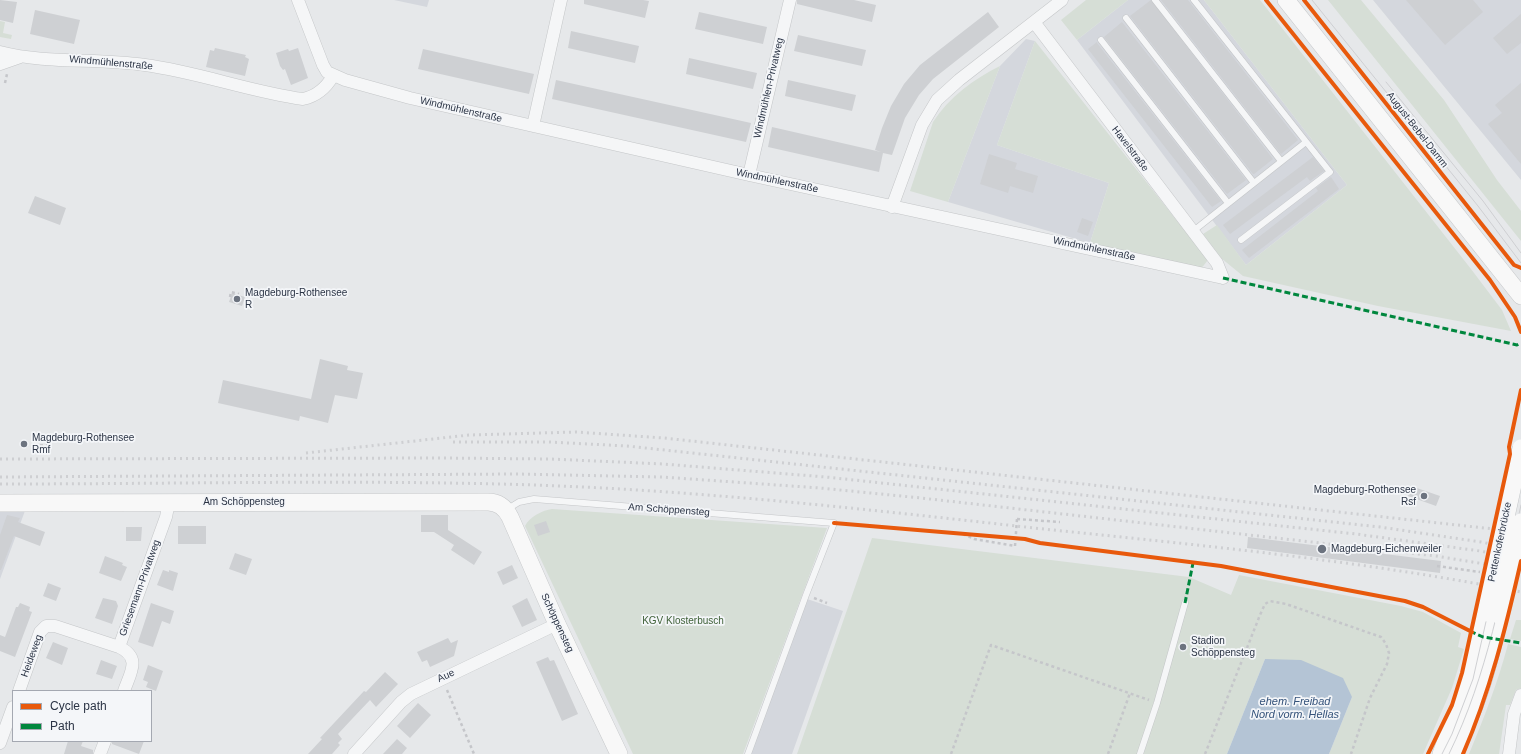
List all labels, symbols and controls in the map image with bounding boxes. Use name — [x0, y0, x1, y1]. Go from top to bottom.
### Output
street label: Windmühlen-Privatweg — [752, 37, 786, 139]
street label: Windmühlenstraße — [69, 53, 153, 73]
street label: August-Bebel-Damm — [1384, 90, 1450, 170]
street label: Windmühlenstraße — [419, 95, 503, 125]
street label: Havelstraße — [1109, 124, 1151, 174]
street label: Windmühlenstraße — [735, 166, 819, 196]
street label: Windmühlenstraße — [1052, 234, 1136, 264]
place label: Magdeburg-Rothensee R — [245, 287, 347, 310]
marker: Magdeburg-Rothensee R — [232, 294, 242, 304]
place label: Magdeburg-Rothensee Rmf — [32, 432, 134, 456]
marker: Magdeburg-Rothensee Rmf — [19, 439, 29, 449]
place label: Magdeburg-Rothensee Rsf — [1314, 484, 1416, 508]
marker: Magdeburg-Rothensee Rsf — [1419, 491, 1429, 501]
street label: Am Schöppensteg — [203, 496, 285, 508]
street label: Am Schöppensteg — [628, 501, 710, 519]
street label: Pettenkoferbrücke — [1486, 501, 1514, 583]
street label: Griesemann-Privatweg — [117, 538, 163, 638]
marker: Magdeburg-Eichenweiler — [1316, 543, 1328, 555]
place label: Magdeburg-Eichenweiler — [1331, 543, 1442, 555]
street label: Schöppensteg — [538, 591, 576, 655]
park label: KGV Klosterbusch — [642, 615, 724, 627]
street label: Heideweg — [19, 633, 45, 679]
place label: Stadion Schöppensteg — [1191, 635, 1255, 658]
marker: Stadion Schöppensteg — [1178, 642, 1188, 652]
street label: Aue — [435, 667, 457, 685]
legend — [12, 690, 152, 742]
water label: ehem. Freibad Nord vorm. Hellas — [1251, 695, 1339, 721]
text: Cycle path — [50, 699, 107, 713]
text: Path — [50, 719, 75, 733]

